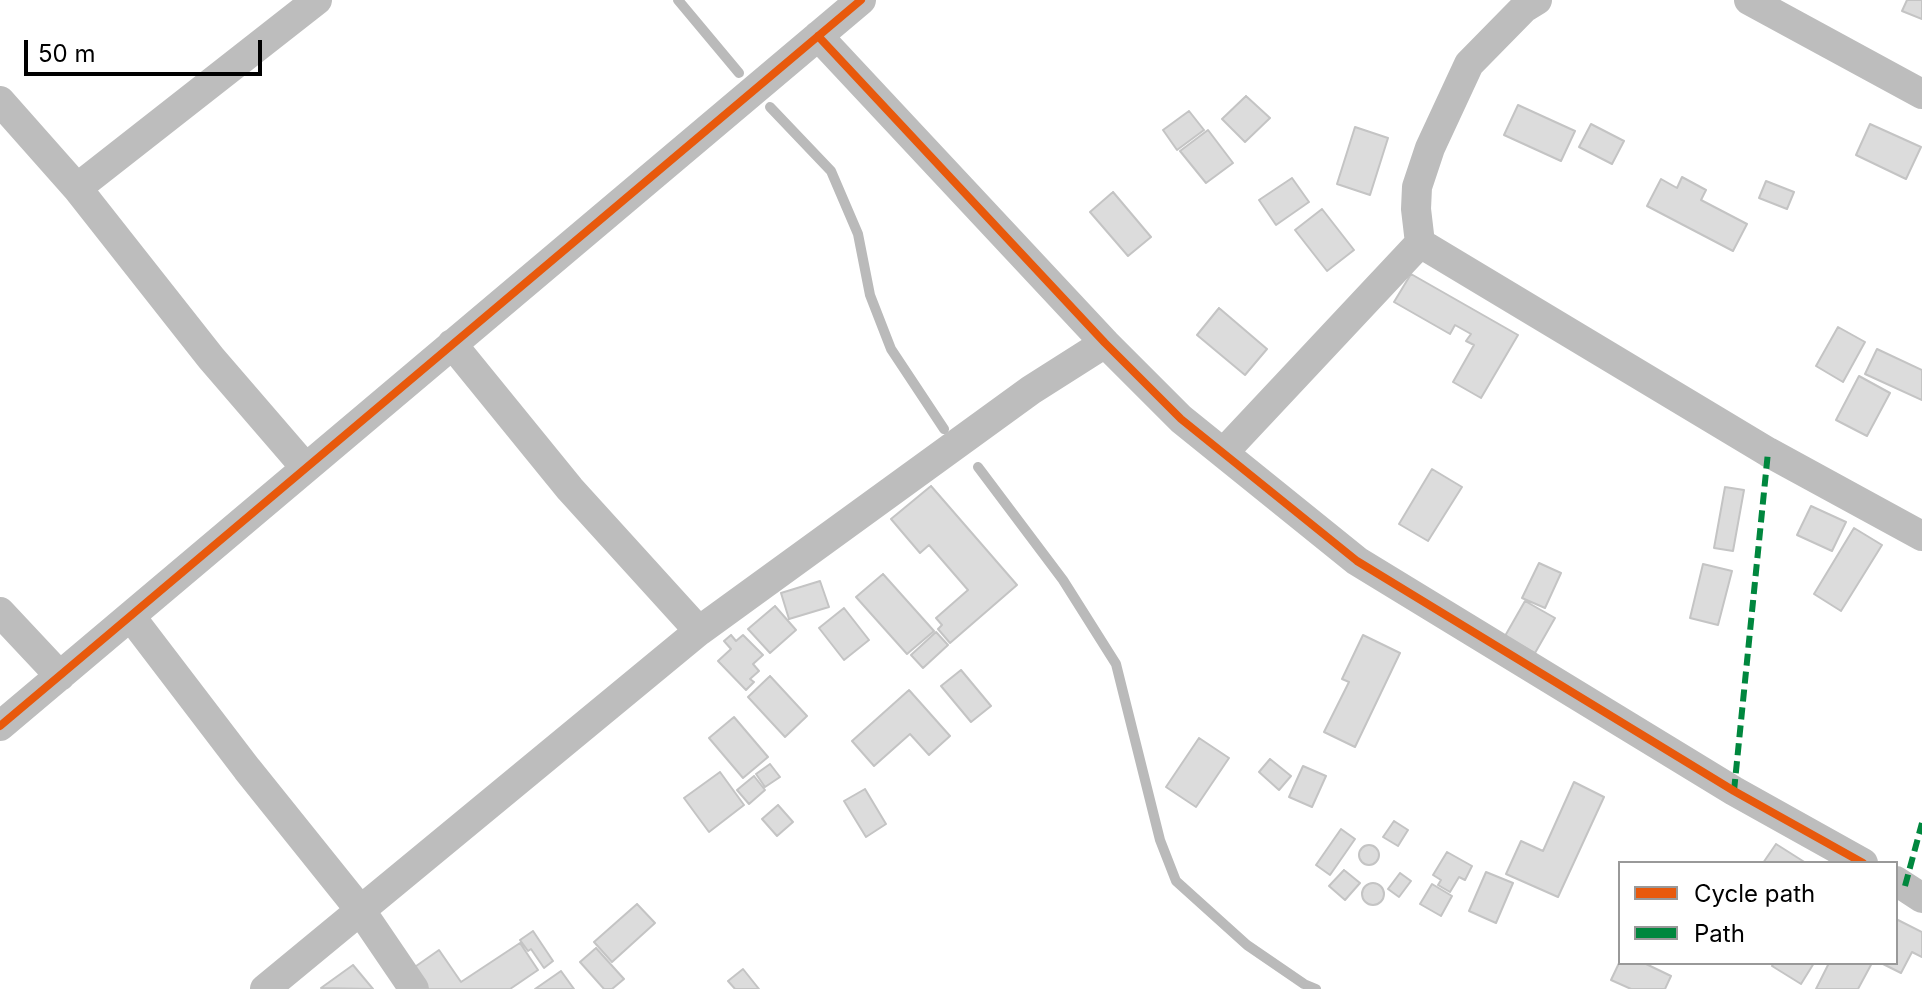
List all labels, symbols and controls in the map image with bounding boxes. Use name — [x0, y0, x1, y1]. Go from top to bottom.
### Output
scale bar — [28, 24, 266, 74]
text: 50 m — [38, 39, 96, 68]
legend — [1618, 861, 1898, 965]
text: Cycle path — [1694, 879, 1815, 908]
text: Path — [1694, 919, 1745, 948]

